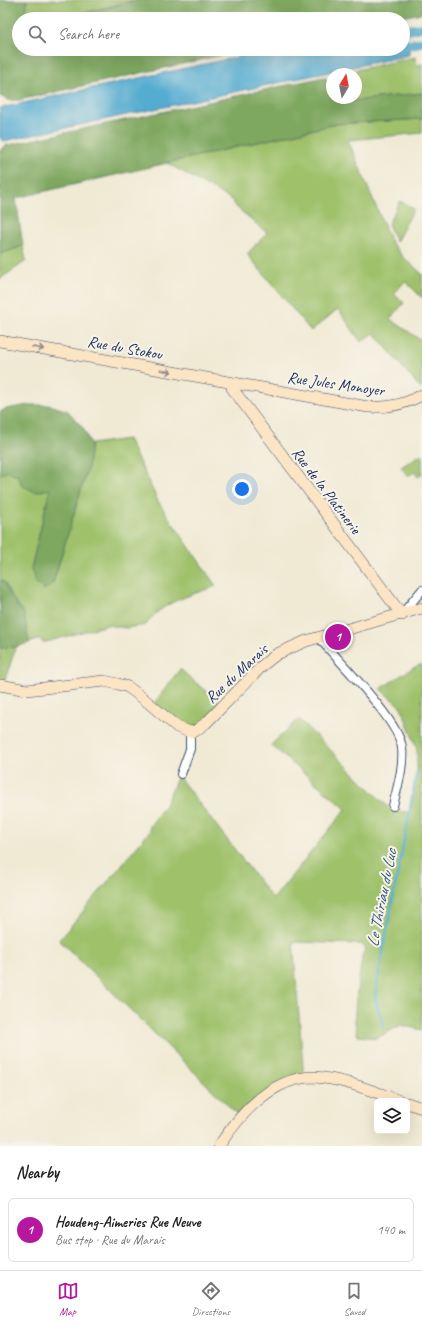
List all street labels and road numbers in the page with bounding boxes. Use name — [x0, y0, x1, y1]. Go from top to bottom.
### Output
street label: Rue du Stokou — [86, 332, 165, 365]
street label: Rue Jules Monoyer — [286, 367, 387, 401]
street label: Rue de la Platinerie — [287, 443, 366, 539]
street label: Rue du Marais — [201, 639, 273, 708]

